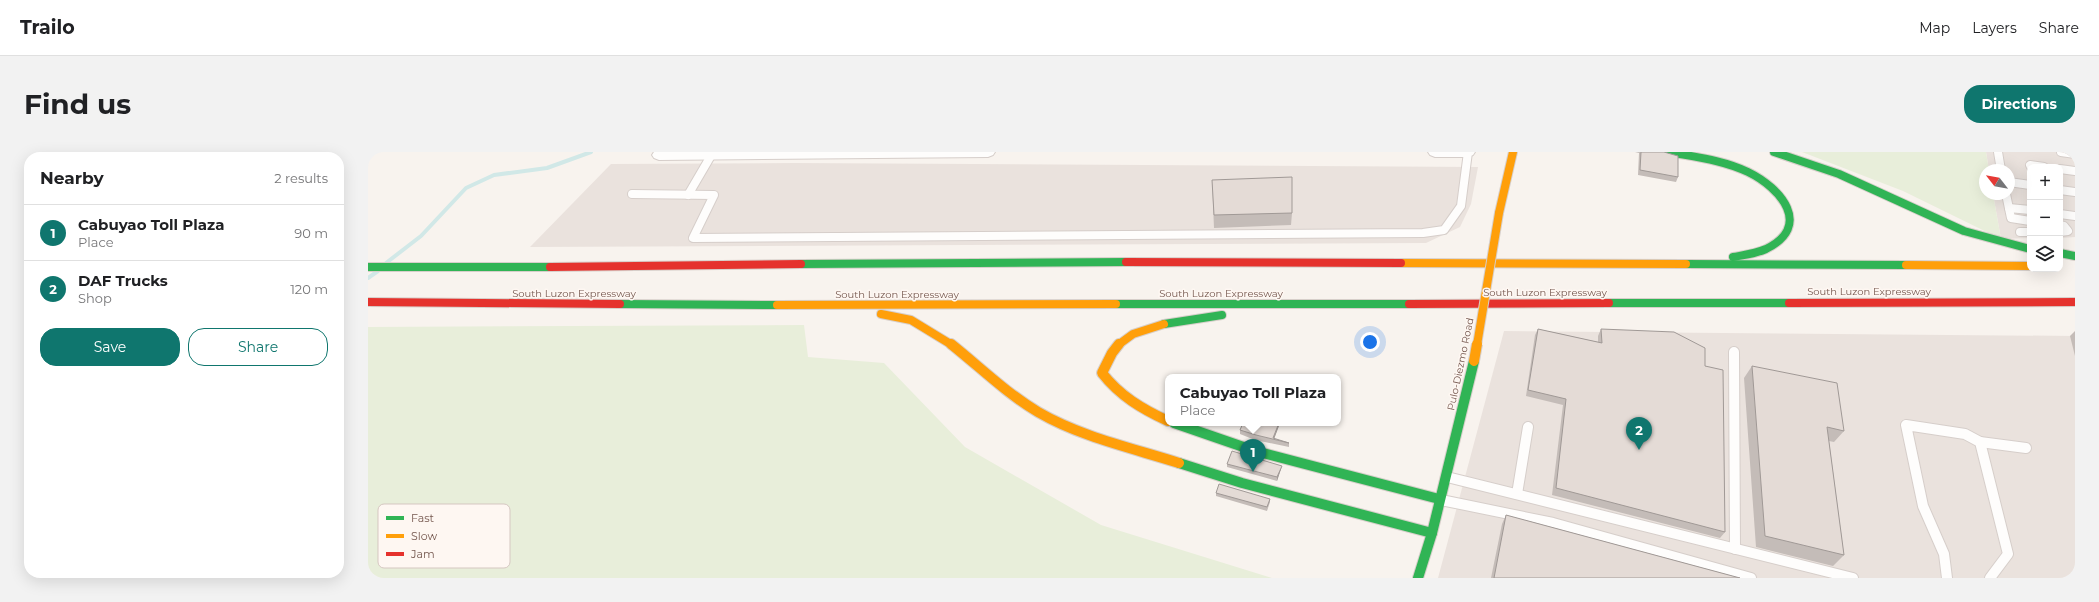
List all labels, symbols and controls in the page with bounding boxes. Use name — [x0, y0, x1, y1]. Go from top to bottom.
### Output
text: Trailo — [20, 16, 75, 39]
text: Map — [1919, 19, 1950, 37]
text: Layers — [1972, 19, 2017, 37]
text: Share — [2039, 19, 2079, 37]
button: Directions — [1964, 85, 2075, 123]
text: Find us — [24, 87, 131, 121]
north arrow — [1979, 164, 2015, 200]
map controls — [2027, 164, 2063, 272]
button: + — [2027, 164, 2063, 200]
text: Nearby — [40, 168, 104, 188]
text: 2 results — [274, 170, 328, 186]
button: − — [2027, 200, 2063, 236]
text: Cabuyao Toll Plaza — [78, 215, 224, 234]
text: 1 — [50, 225, 56, 241]
text: 90 m — [294, 225, 328, 241]
text: Place — [78, 234, 114, 250]
button: layers — [2027, 236, 2063, 272]
text: DAF Trucks — [78, 271, 168, 290]
text: 2 — [49, 281, 57, 297]
text: 120 m — [290, 281, 328, 297]
street label: South Luzon Expressway — [1807, 285, 1931, 298]
street label: South Luzon Expressway — [1483, 286, 1607, 299]
street label: South Luzon Expressway — [512, 287, 636, 300]
street label: South Luzon Expressway — [1159, 287, 1283, 300]
street label: South Luzon Expressway — [835, 288, 959, 301]
text: Shop — [78, 290, 112, 306]
street label: Pulo-Diezmo Road — [1444, 317, 1477, 412]
button: Save — [40, 328, 180, 366]
button: Share — [188, 328, 328, 366]
your location — [1360, 332, 1380, 352]
popup — [1165, 374, 1341, 426]
text: Cabuyao Toll Plaza — [1180, 383, 1326, 402]
text: Place — [1180, 402, 1215, 418]
pin: 2 — [1626, 417, 1652, 450]
pin: 1 — [1240, 439, 1266, 472]
legend — [378, 504, 510, 568]
text: Fast — [411, 511, 435, 525]
text: Slow — [411, 529, 437, 543]
text: Jam — [410, 547, 435, 561]

